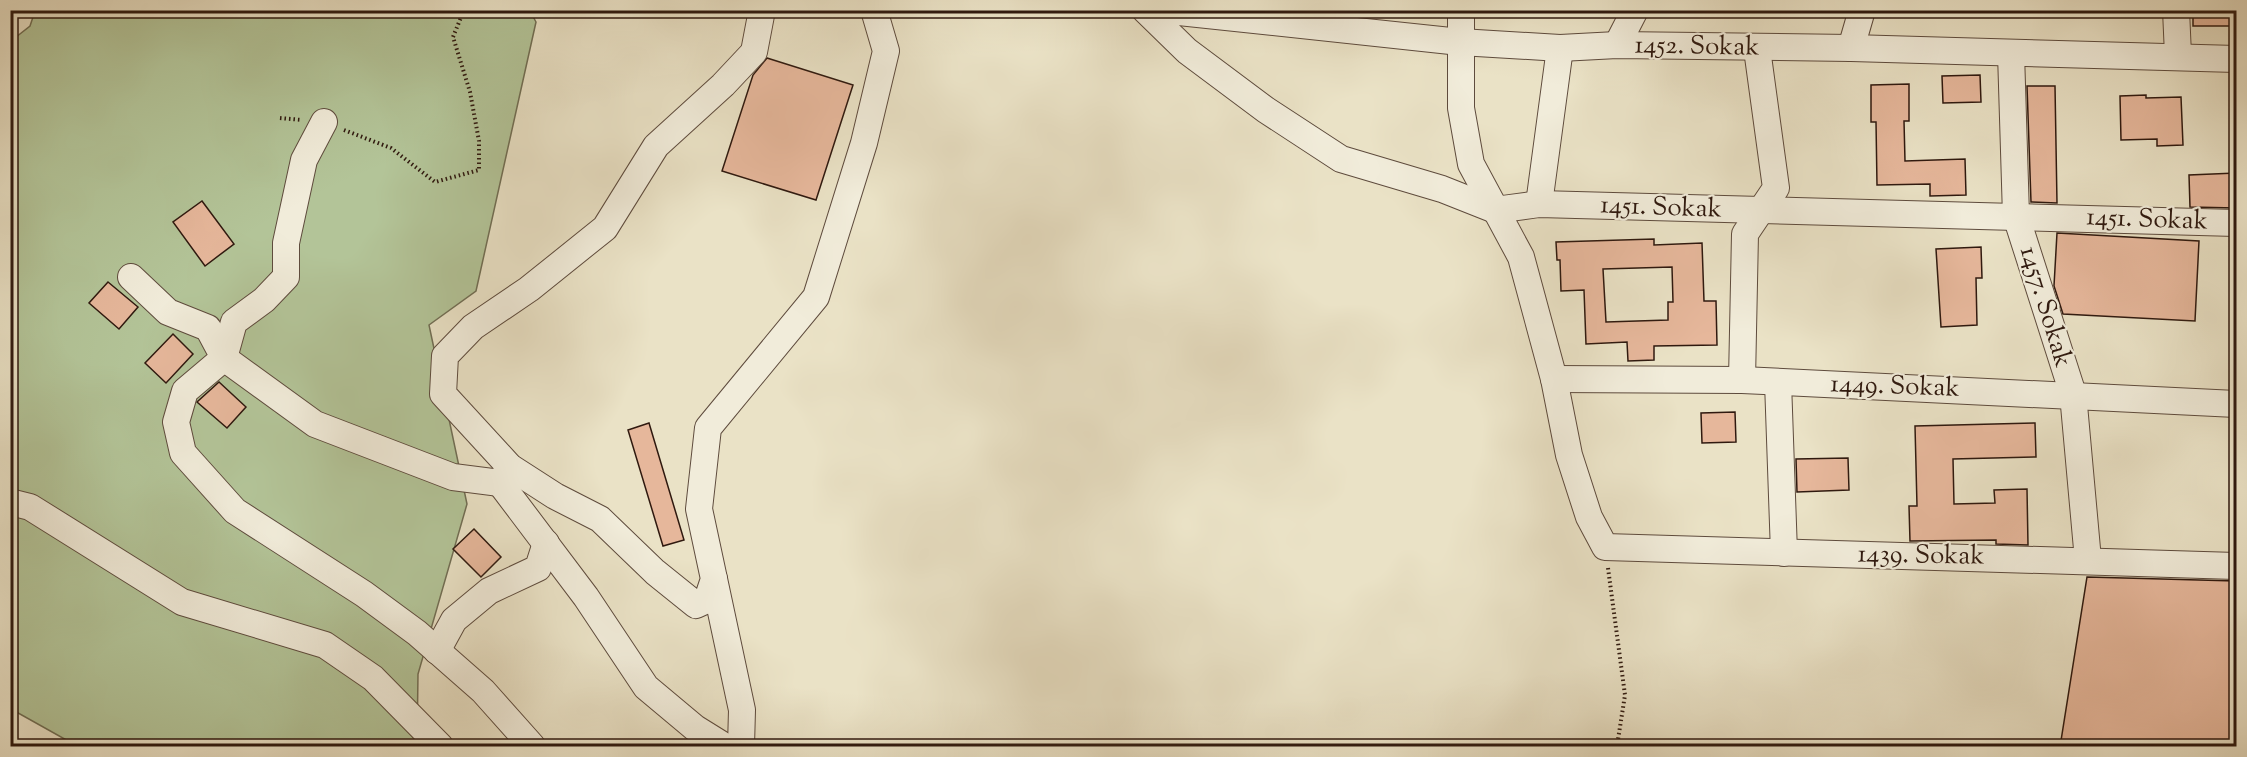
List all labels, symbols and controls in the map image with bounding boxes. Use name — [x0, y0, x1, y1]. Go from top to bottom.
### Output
street label: 1452. Sokak — [1634, 27, 1760, 67]
street label: 1451. Sokak — [1600, 187, 1722, 229]
street label: 1451. Sokak — [2086, 199, 2208, 241]
street label: 1457. Sokak — [2009, 242, 2081, 372]
street label: 1449. Sokak — [1830, 366, 1960, 408]
street label: 1439. Sokak — [1857, 536, 1985, 576]

